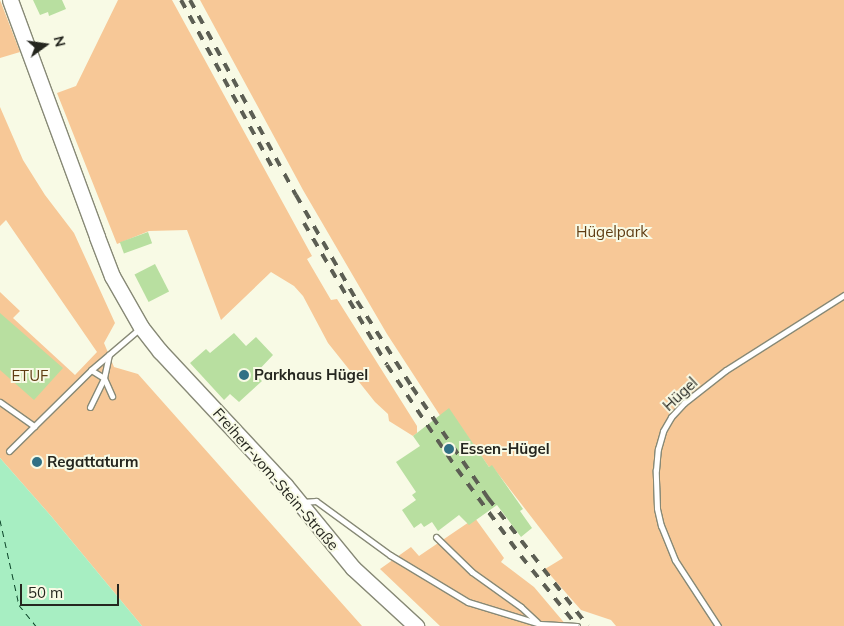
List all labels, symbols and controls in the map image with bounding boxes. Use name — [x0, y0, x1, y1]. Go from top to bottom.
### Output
north arrow — [20, 20, 70, 70]
text: N — [50, 34, 70, 49]
park label: Hügelpark — [576, 223, 648, 241]
place label: Parkhaus Hügel — [254, 366, 368, 384]
park label: ETUF — [11, 367, 49, 385]
marker: Parkhaus Hügel — [238, 369, 250, 381]
street label: Hügel — [659, 373, 701, 415]
street label: Freiherr-vom-Stein-Straße — [209, 404, 343, 554]
place label: Essen-Hügel — [460, 440, 550, 458]
marker: Essen-Hügel — [442, 442, 456, 456]
place label: Regattaturm — [47, 453, 138, 471]
marker: Regattaturm — [31, 456, 43, 468]
scale bar — [22, 574, 121, 606]
text: 50 m — [28, 583, 63, 602]

